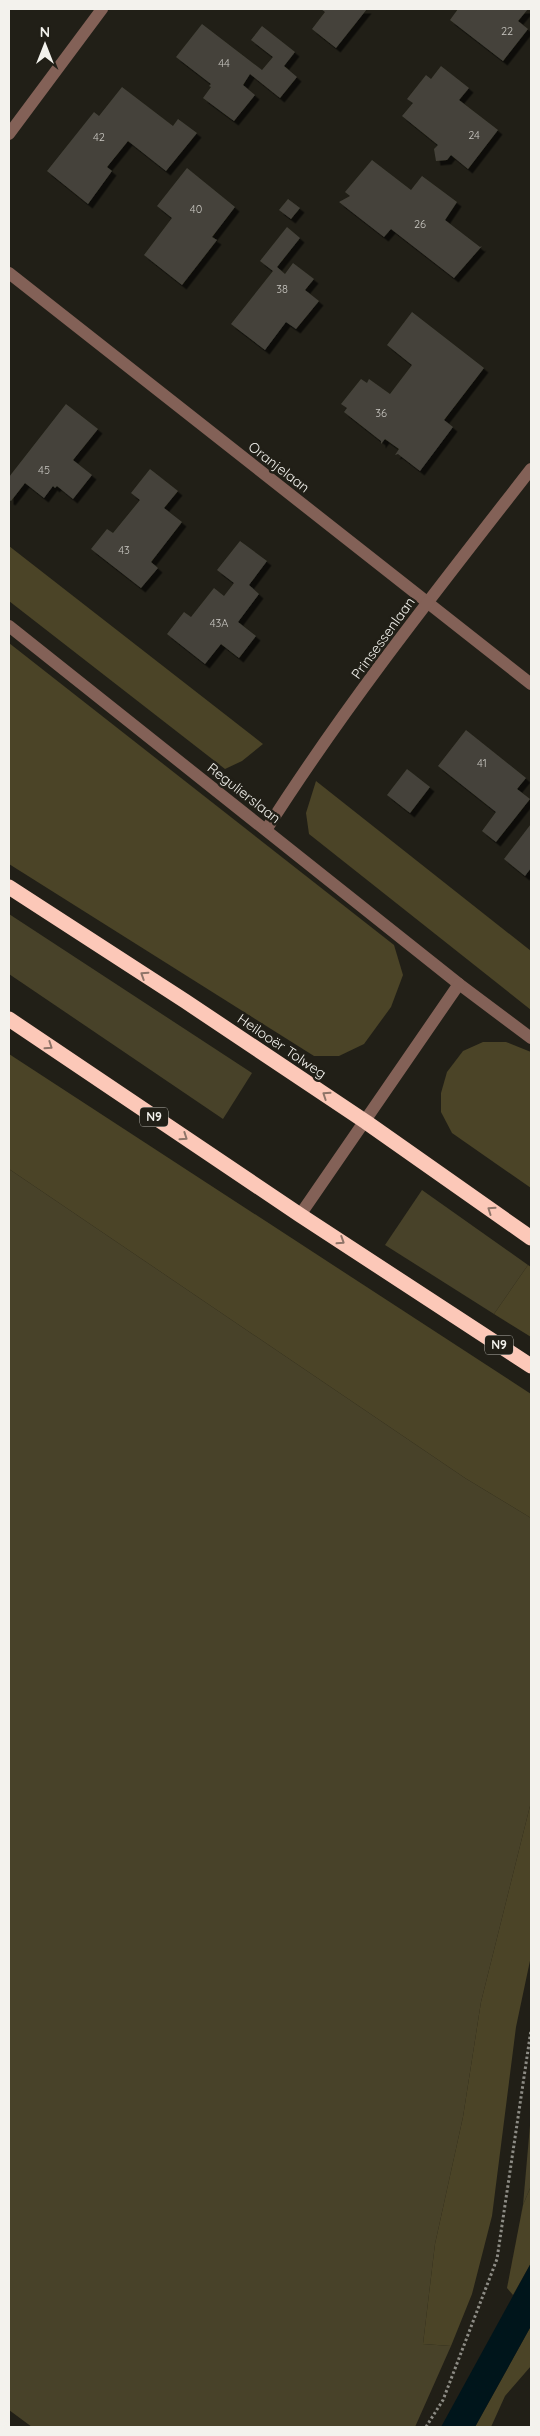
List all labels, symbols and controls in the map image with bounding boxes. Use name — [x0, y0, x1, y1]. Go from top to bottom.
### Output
north arrow — [20, 20, 70, 70]
text: N — [40, 23, 50, 41]
house number: 22 — [501, 24, 513, 38]
house number: 44 — [218, 56, 230, 70]
house number: 24 — [468, 128, 480, 142]
house number: 42 — [93, 130, 105, 144]
house number: 40 — [190, 202, 202, 216]
house number: 26 — [414, 217, 426, 231]
house number: 38 — [276, 282, 288, 296]
house number: 36 — [375, 406, 387, 420]
street label: Oranjelaan — [245, 438, 313, 496]
house number: 45 — [38, 463, 50, 477]
house number: 43 — [118, 543, 130, 557]
street label: Prinsessenlaan — [347, 594, 419, 682]
house number: 43A — [210, 616, 228, 630]
house number: 41 — [477, 756, 487, 770]
street label: Regulierslaan — [204, 759, 284, 827]
one-way arrow — [140, 971, 149, 981]
street label: Heilooër Tolweg — [234, 1010, 330, 1082]
one-way arrow — [43, 1040, 53, 1049]
one-way arrow — [322, 1091, 331, 1101]
road number: N9 — [140, 1108, 168, 1126]
one-way arrow — [178, 1131, 188, 1140]
one-way arrow — [488, 1207, 497, 1216]
one-way arrow — [335, 1235, 344, 1245]
road number: N9 — [485, 1336, 513, 1354]

